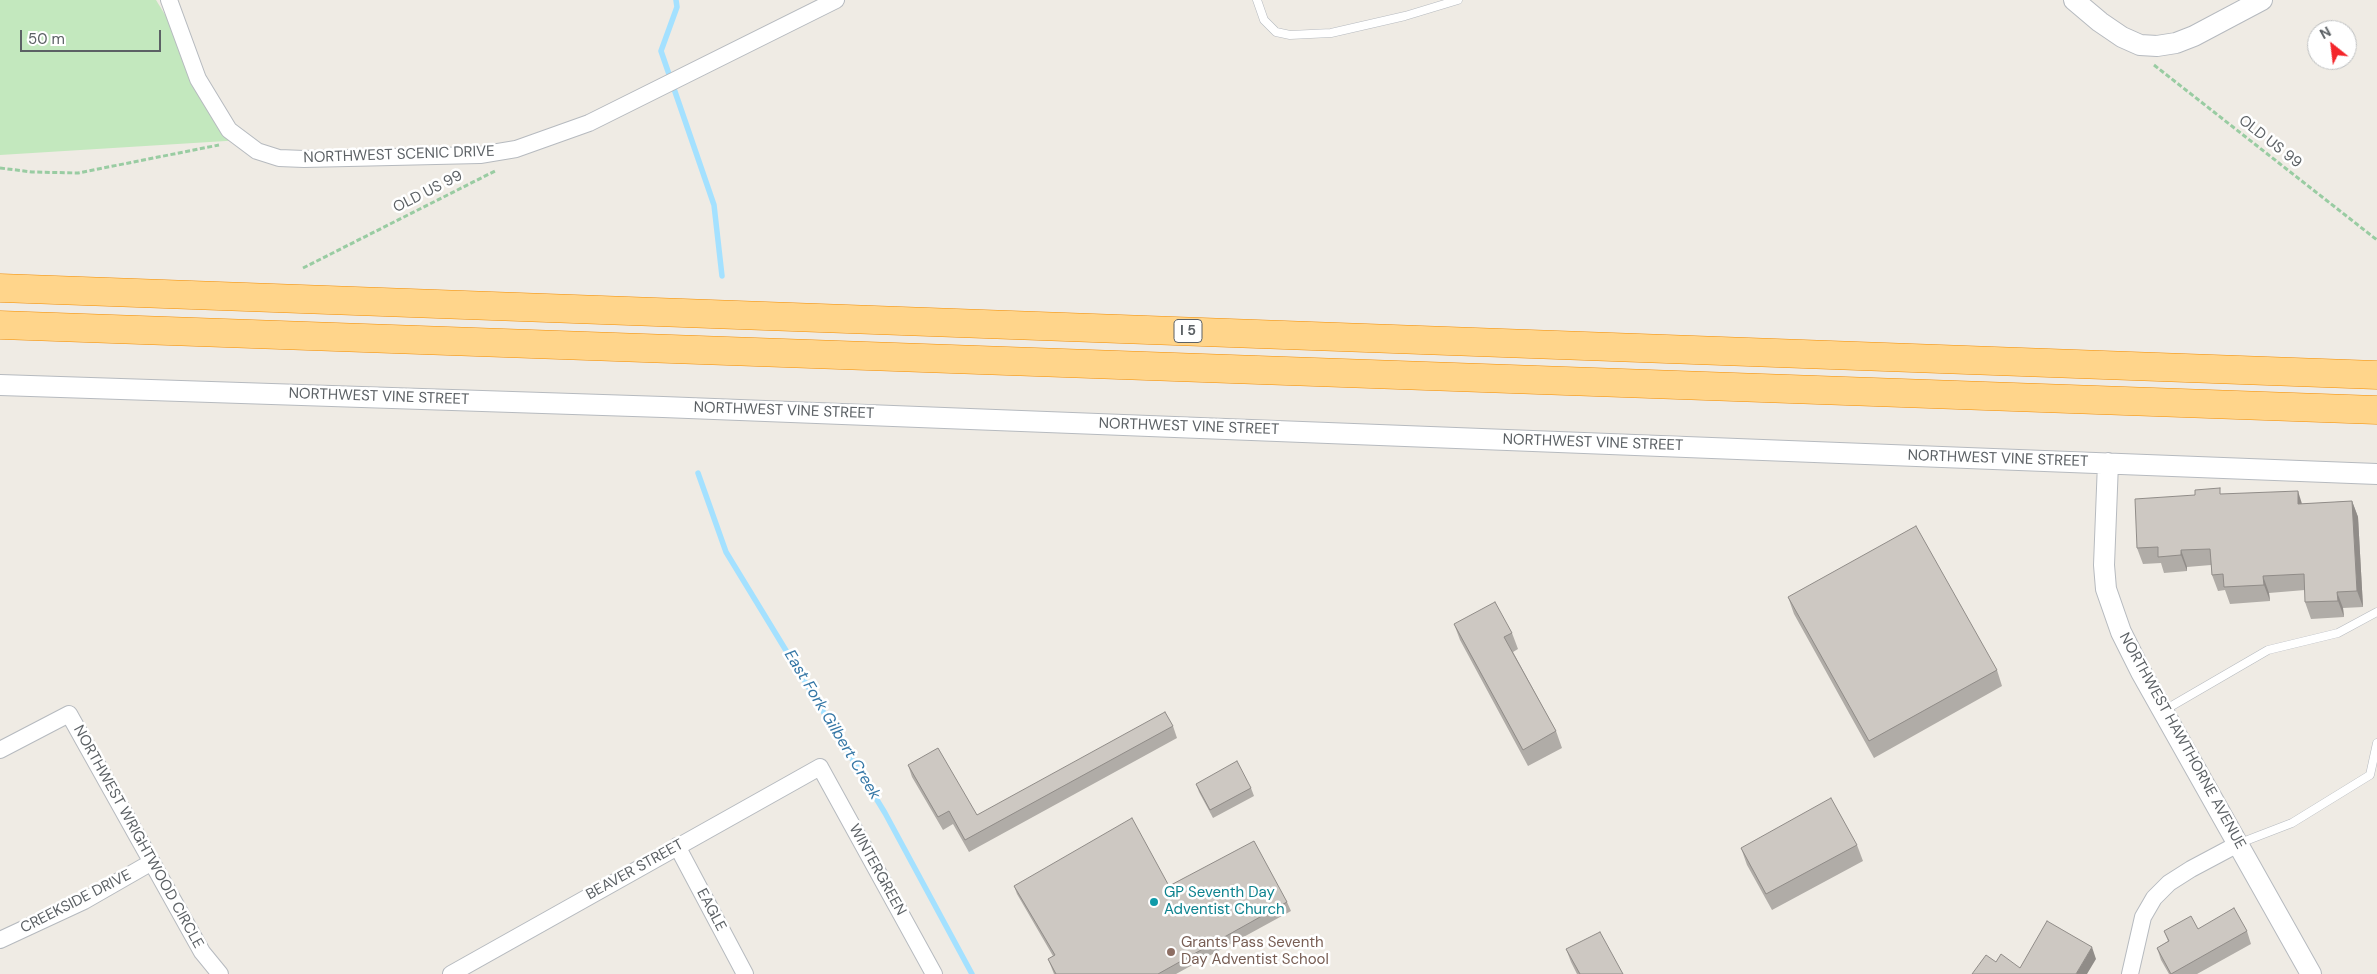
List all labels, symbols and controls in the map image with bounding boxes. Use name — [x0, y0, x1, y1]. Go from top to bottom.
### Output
scale bar — [22, 20, 164, 52]
north arrow — [2307, 20, 2357, 70]
text: N — [2316, 22, 2334, 43]
text: 50 m — [28, 29, 65, 49]
street label: OLD US 99 — [2235, 112, 2305, 172]
street label: NORTHWEST SCENIC DRIVE — [303, 143, 495, 167]
street label: OLD US 99 — [390, 167, 466, 217]
road number: I 5 — [1174, 320, 1202, 342]
street label: NORTHWEST VINE STREET — [288, 385, 470, 409]
street label: NORTHWEST VINE STREET — [693, 399, 875, 423]
street label: NORTHWEST VINE STREET — [1098, 415, 1280, 439]
street label: NORTHWEST VINE STREET — [1502, 431, 1684, 455]
street label: NORTHWEST VINE STREET — [1907, 447, 2089, 471]
street label: NORTHWEST HAWTHORNE AVENUE — [2115, 630, 2249, 852]
water label: East Fork Gilbert Creek — [780, 647, 884, 803]
street label: NORTHWEST WRIGHTWOOD CIRCLE — [69, 722, 207, 952]
street label: WINTERGREEN — [844, 821, 910, 919]
street label: BEAVER STREET — [583, 836, 687, 904]
street label: CREEKSIDE DRIVE — [18, 866, 134, 938]
place label: GP Seventh Day Adventist Church — [1164, 884, 1285, 919]
street label: EAGLE — [692, 886, 730, 934]
marker: GP Seventh Day Adventist Church — [1148, 896, 1160, 908]
place label: Grants Pass Seventh Day Adventist School — [1181, 934, 1329, 969]
marker: Grants Pass Seventh Day Adventist School — [1165, 946, 1177, 958]

